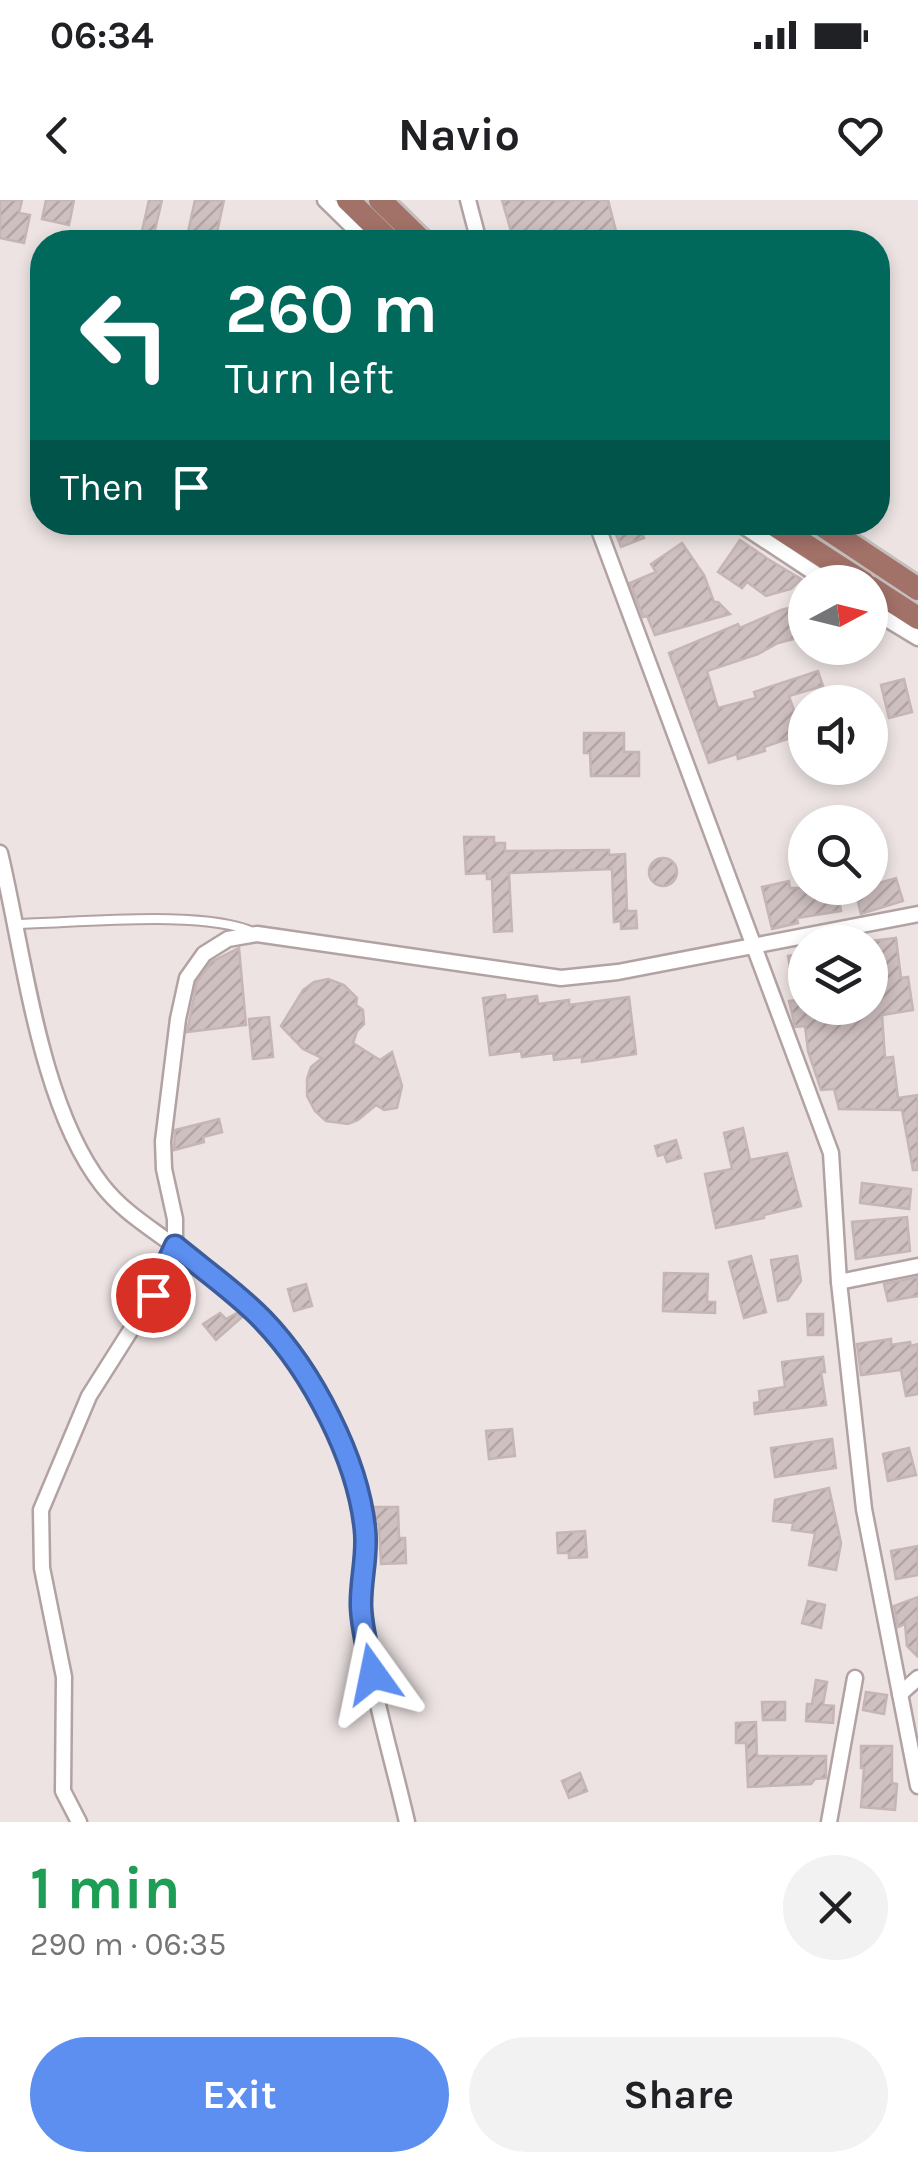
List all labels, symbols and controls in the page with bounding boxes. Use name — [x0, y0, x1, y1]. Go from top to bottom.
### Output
text: 06:34 — [50, 13, 154, 58]
icon: back — [30, 108, 85, 163]
icon: heart — [833, 108, 888, 163]
text: Navio — [398, 109, 520, 161]
text: 260 m — [225, 268, 438, 350]
icon: left — [60, 270, 190, 400]
text: Turn left — [225, 352, 394, 404]
icon: arrive — [164, 460, 219, 515]
text: Then — [60, 465, 144, 510]
north arrow — [788, 565, 888, 665]
map controls — [788, 565, 888, 1025]
button: sound — [788, 685, 888, 785]
button: search — [788, 805, 888, 905]
button: layers — [788, 925, 888, 1025]
pin — [111, 1253, 196, 1338]
icon: arrive — [126, 1268, 181, 1323]
position arrow — [321, 1622, 425, 1726]
text: 1 min — [30, 1853, 181, 1923]
button: close — [783, 1855, 888, 1960]
text: 290 m · 06:35 — [30, 1926, 226, 1963]
button: Exit — [30, 2037, 449, 2152]
button: Share — [469, 2037, 888, 2152]

